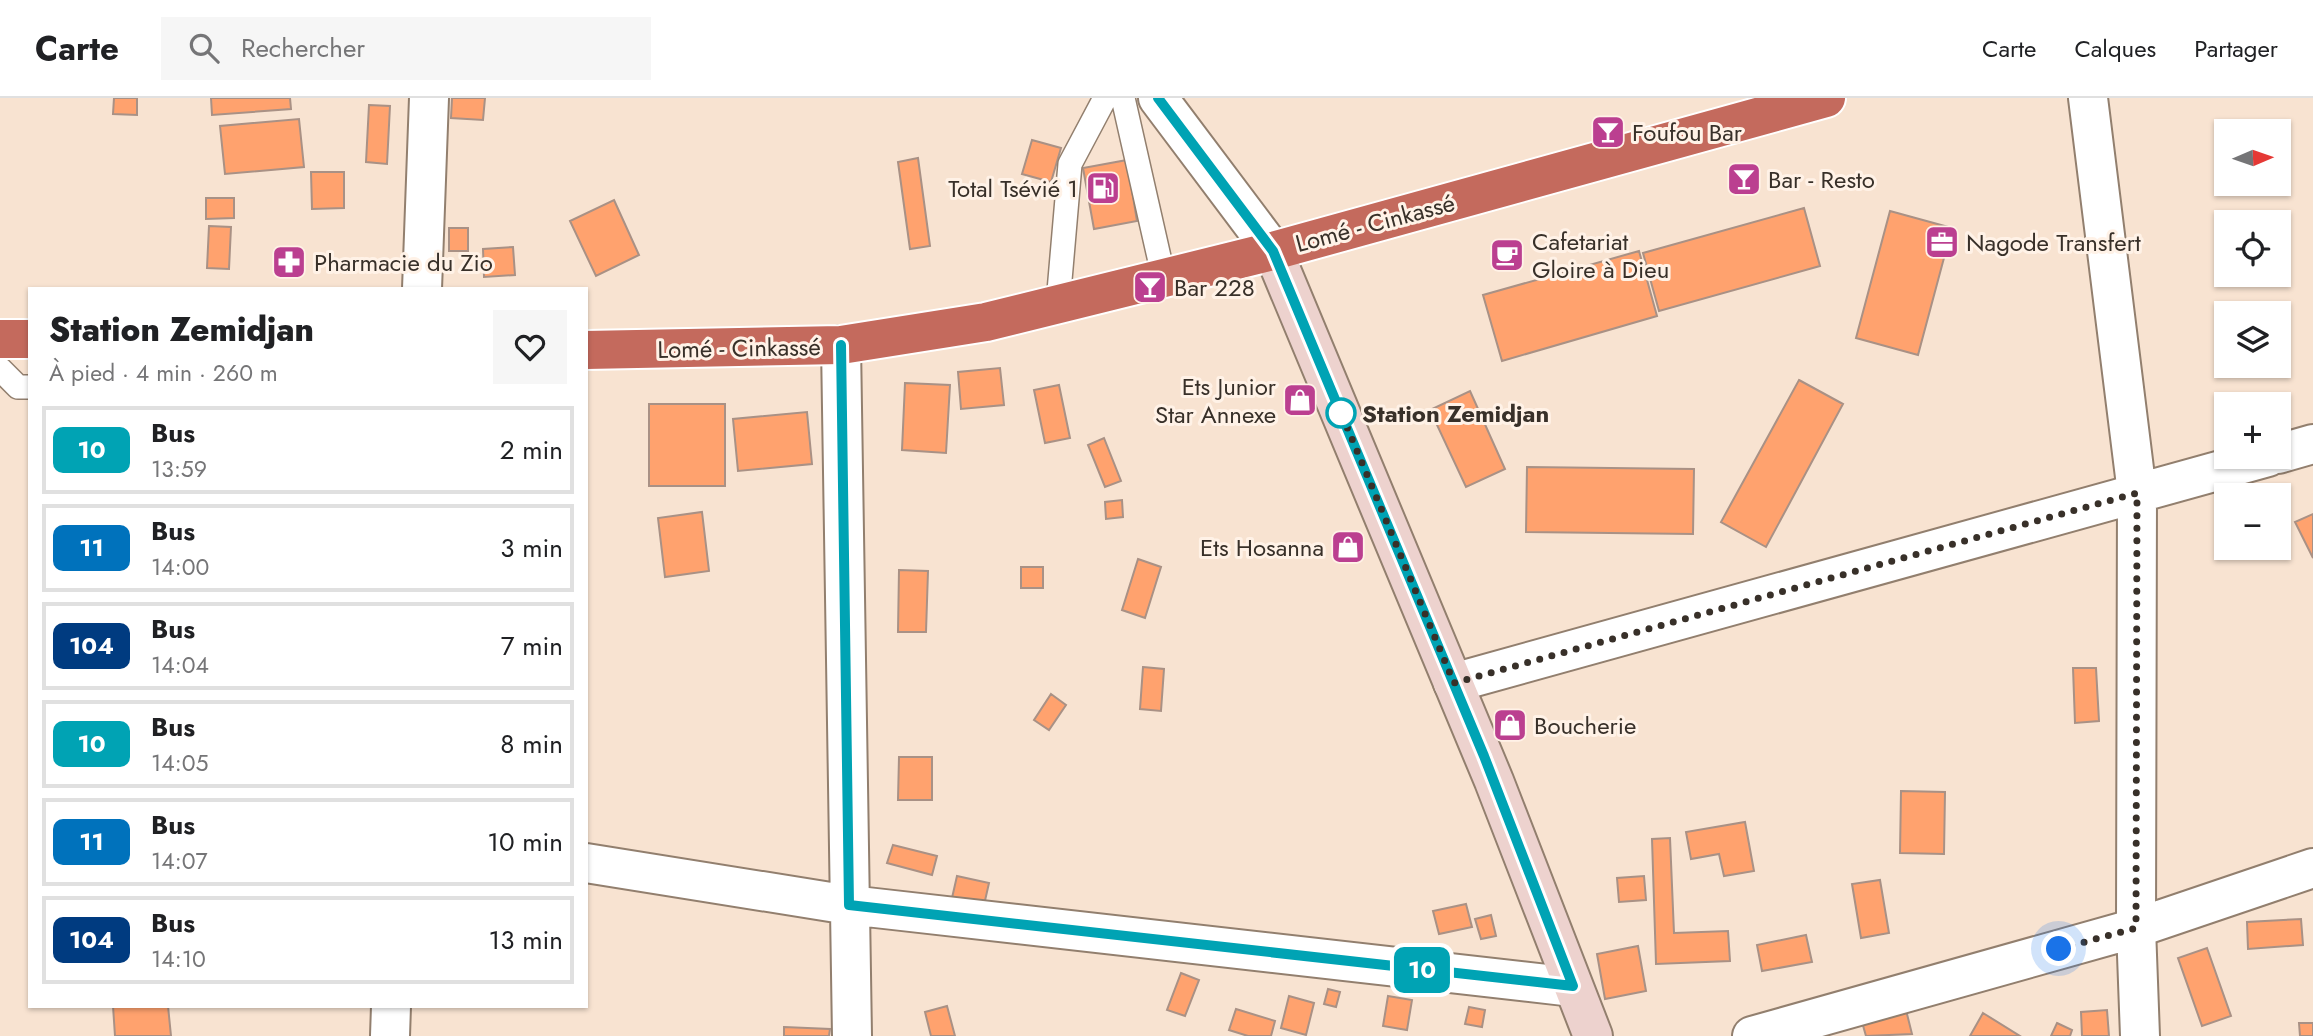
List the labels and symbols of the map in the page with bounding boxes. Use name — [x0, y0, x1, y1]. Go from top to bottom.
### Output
bar icon: Foufou Bar — [1589, 113, 1627, 151]
place label: Foufou Bar — [1632, 115, 1743, 150]
north arrow — [2214, 119, 2291, 196]
bar icon: Bar - Resto — [1725, 160, 1763, 198]
place label: Bar - Resto — [1768, 162, 1875, 197]
fuel station icon: Total Tsévié 1 — [1084, 169, 1122, 207]
place label: Total Tsévié 1 — [948, 171, 1078, 206]
street label: Lomé - Cinkassé — [1291, 185, 1459, 261]
office icon: Nagode Transfert — [1923, 223, 1961, 261]
place label: Cafetariat Gloire à Dieu — [1532, 224, 1669, 287]
place label: Nagode Transfert — [1966, 225, 2141, 260]
cafe icon: Cafetariat Gloire à Dieu — [1488, 236, 1526, 274]
pharmacy icon: Pharmacie du Zio — [270, 243, 308, 281]
place label: Pharmacie du Zio — [314, 245, 493, 280]
bar icon: Bar 228 — [1131, 268, 1169, 306]
place label: Bar 228 — [1174, 270, 1255, 305]
street label: Lomé - Cinkassé — [657, 329, 821, 367]
place label: Ets Junior Star Annexe — [1155, 369, 1277, 432]
shop icon: Ets Junior Star Annexe — [1281, 381, 1319, 419]
place label: Station Zemidjan — [1362, 396, 1549, 431]
marker: Station Zemidjan — [1326, 398, 1356, 428]
shop icon: Ets Hosanna — [1329, 528, 1367, 566]
place label: Ets Hosanna — [1200, 530, 1324, 565]
shop icon: Boucherie — [1491, 706, 1529, 744]
place label: Boucherie — [1534, 708, 1636, 743]
your location — [2041, 931, 2076, 966]
line badge: 10 — [1390, 947, 1454, 993]

